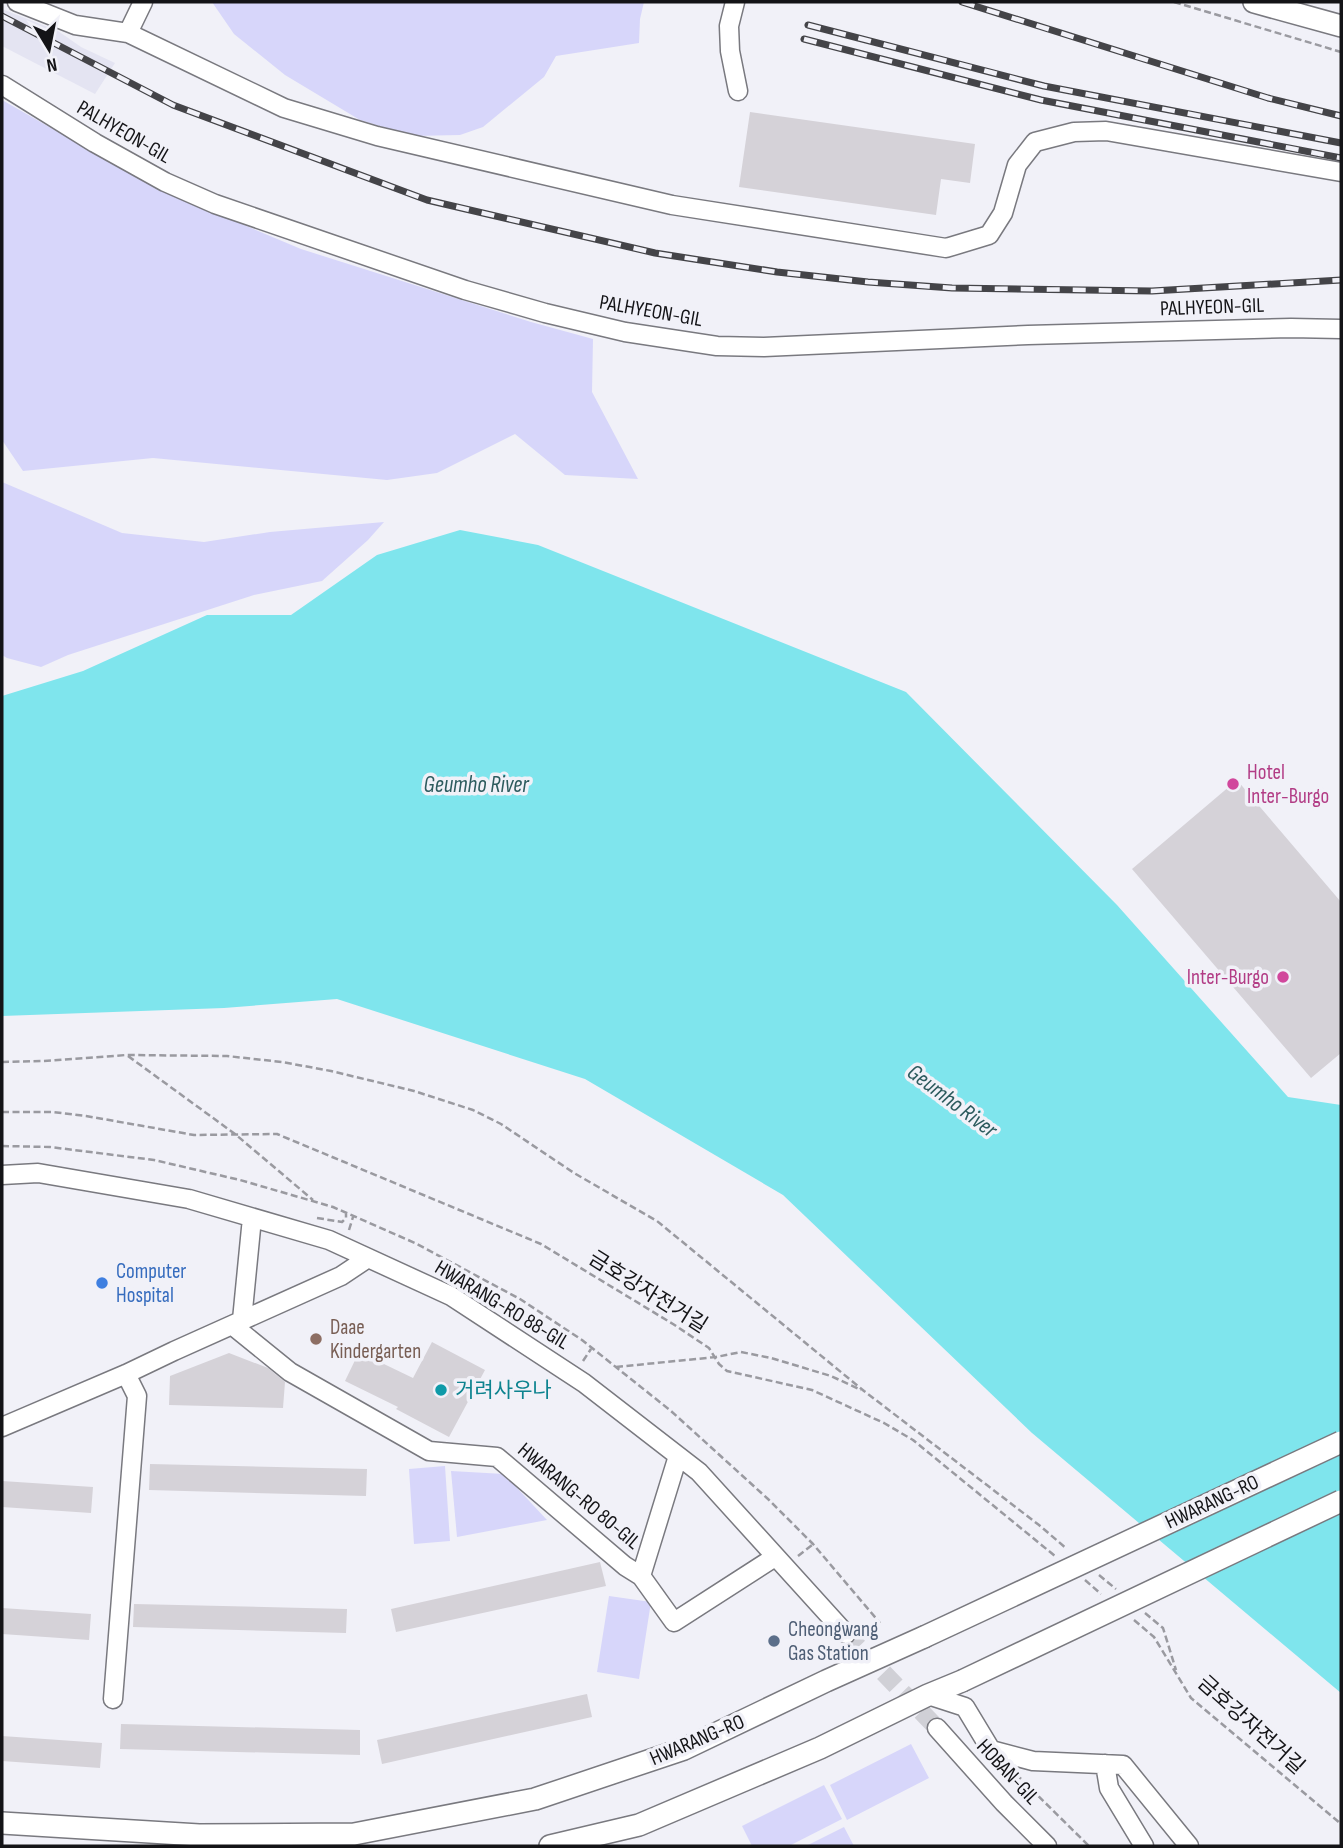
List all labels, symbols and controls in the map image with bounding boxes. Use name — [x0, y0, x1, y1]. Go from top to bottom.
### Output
north arrow — [14, 14, 84, 84]
text: N — [45, 52, 59, 76]
street label: PALHYEON-GIL — [73, 95, 176, 169]
street label: PALHYEON-GIL — [597, 290, 705, 332]
street label: PALHYEON-GIL — [1159, 293, 1265, 321]
place label: Hotel Inter-Burgo — [1247, 760, 1329, 809]
water label: Geumho River — [423, 771, 530, 799]
marker: Hotel Inter-Burgo — [1225, 776, 1241, 792]
place label: Inter-Burgo — [1187, 965, 1269, 990]
marker: Inter-Burgo — [1275, 969, 1291, 985]
water label: Geumho River — [902, 1058, 1004, 1145]
street label: 금호강자전거길 — [584, 1246, 712, 1338]
street label: HWARANG-RO 88-GIL — [430, 1255, 574, 1355]
place label: Computer Hospital — [116, 1259, 186, 1308]
marker: Computer Hospital — [94, 1275, 110, 1291]
place label: Daae Kindergarten — [330, 1315, 421, 1364]
marker: Daae Kindergarten — [308, 1331, 324, 1347]
place label: 거려사우나 — [455, 1378, 552, 1403]
marker: 거려사우나 — [433, 1382, 449, 1398]
street label: HWARANG-RO 80-GIL — [513, 1437, 646, 1555]
street label: HWARANG-RO — [1161, 1469, 1263, 1535]
place label: Cheongwang Gas Station — [788, 1617, 879, 1666]
marker: Cheongwang Gas Station — [766, 1633, 782, 1649]
street label: 금호강자전거길 — [1192, 1670, 1310, 1780]
street label: HWARANG-RO — [646, 1709, 748, 1771]
street label: HOBAN-GIL — [971, 1734, 1045, 1810]

